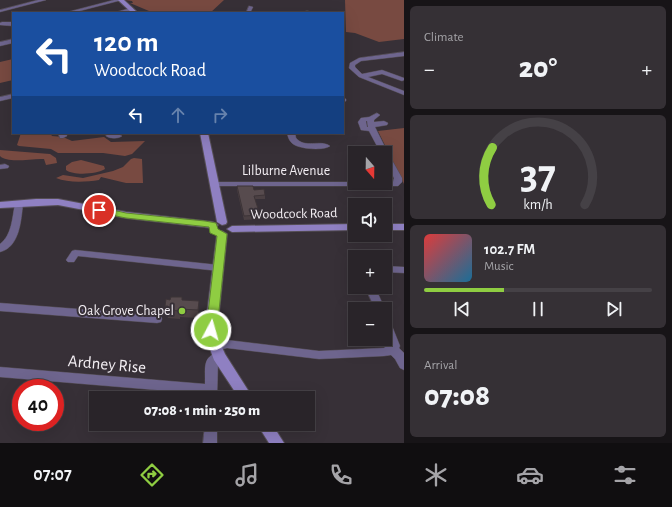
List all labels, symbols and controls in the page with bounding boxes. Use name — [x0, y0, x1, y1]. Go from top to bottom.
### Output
icon: left — [28, 28, 80, 80]
text: 120 m — [94, 29, 159, 57]
text: Climate — [424, 31, 463, 44]
text: 20° — [519, 53, 557, 83]
text: − — [424, 58, 435, 80]
text: + — [641, 58, 652, 80]
text: Woodcock Road — [94, 62, 206, 80]
icon: left — [125, 104, 147, 126]
icon: ahead — [167, 104, 189, 126]
icon: right — [209, 104, 231, 126]
north arrow — [348, 146, 392, 190]
map controls — [348, 146, 392, 346]
text: 37 — [520, 155, 556, 196]
street label: Lilburne Avenue — [242, 164, 330, 178]
pin — [82, 193, 116, 227]
button: sound — [348, 198, 392, 242]
text: km/h — [523, 198, 553, 212]
icon: arrive — [88, 199, 110, 221]
street label: Woodcock Road — [250, 206, 338, 222]
text: 102.7 FM — [484, 242, 535, 257]
button: + — [348, 250, 392, 294]
text: Music — [484, 260, 514, 273]
icon: previous — [451, 298, 473, 320]
icon: pause — [527, 298, 549, 320]
icon: next — [603, 298, 625, 320]
button: − — [348, 302, 392, 346]
place label: Oak Grove Chapel — [78, 304, 174, 318]
marker: Oak Grove Chapel — [177, 306, 187, 316]
position arrow — [190, 309, 232, 351]
street label: Ardney Rise — [67, 352, 147, 377]
text: Arrival — [424, 359, 457, 372]
speed limit sign: 40 — [12, 379, 64, 431]
text: 07:08 — [424, 381, 490, 411]
text: 07:08 · 1 min · 250 m — [144, 403, 260, 418]
icon: directions — [138, 461, 166, 489]
icon: music — [233, 461, 261, 489]
icon: phone — [327, 461, 355, 489]
icon: climate — [422, 461, 450, 489]
icon: car — [516, 461, 544, 489]
icon: filters — [611, 461, 639, 489]
text: 07:07 — [33, 466, 72, 484]

